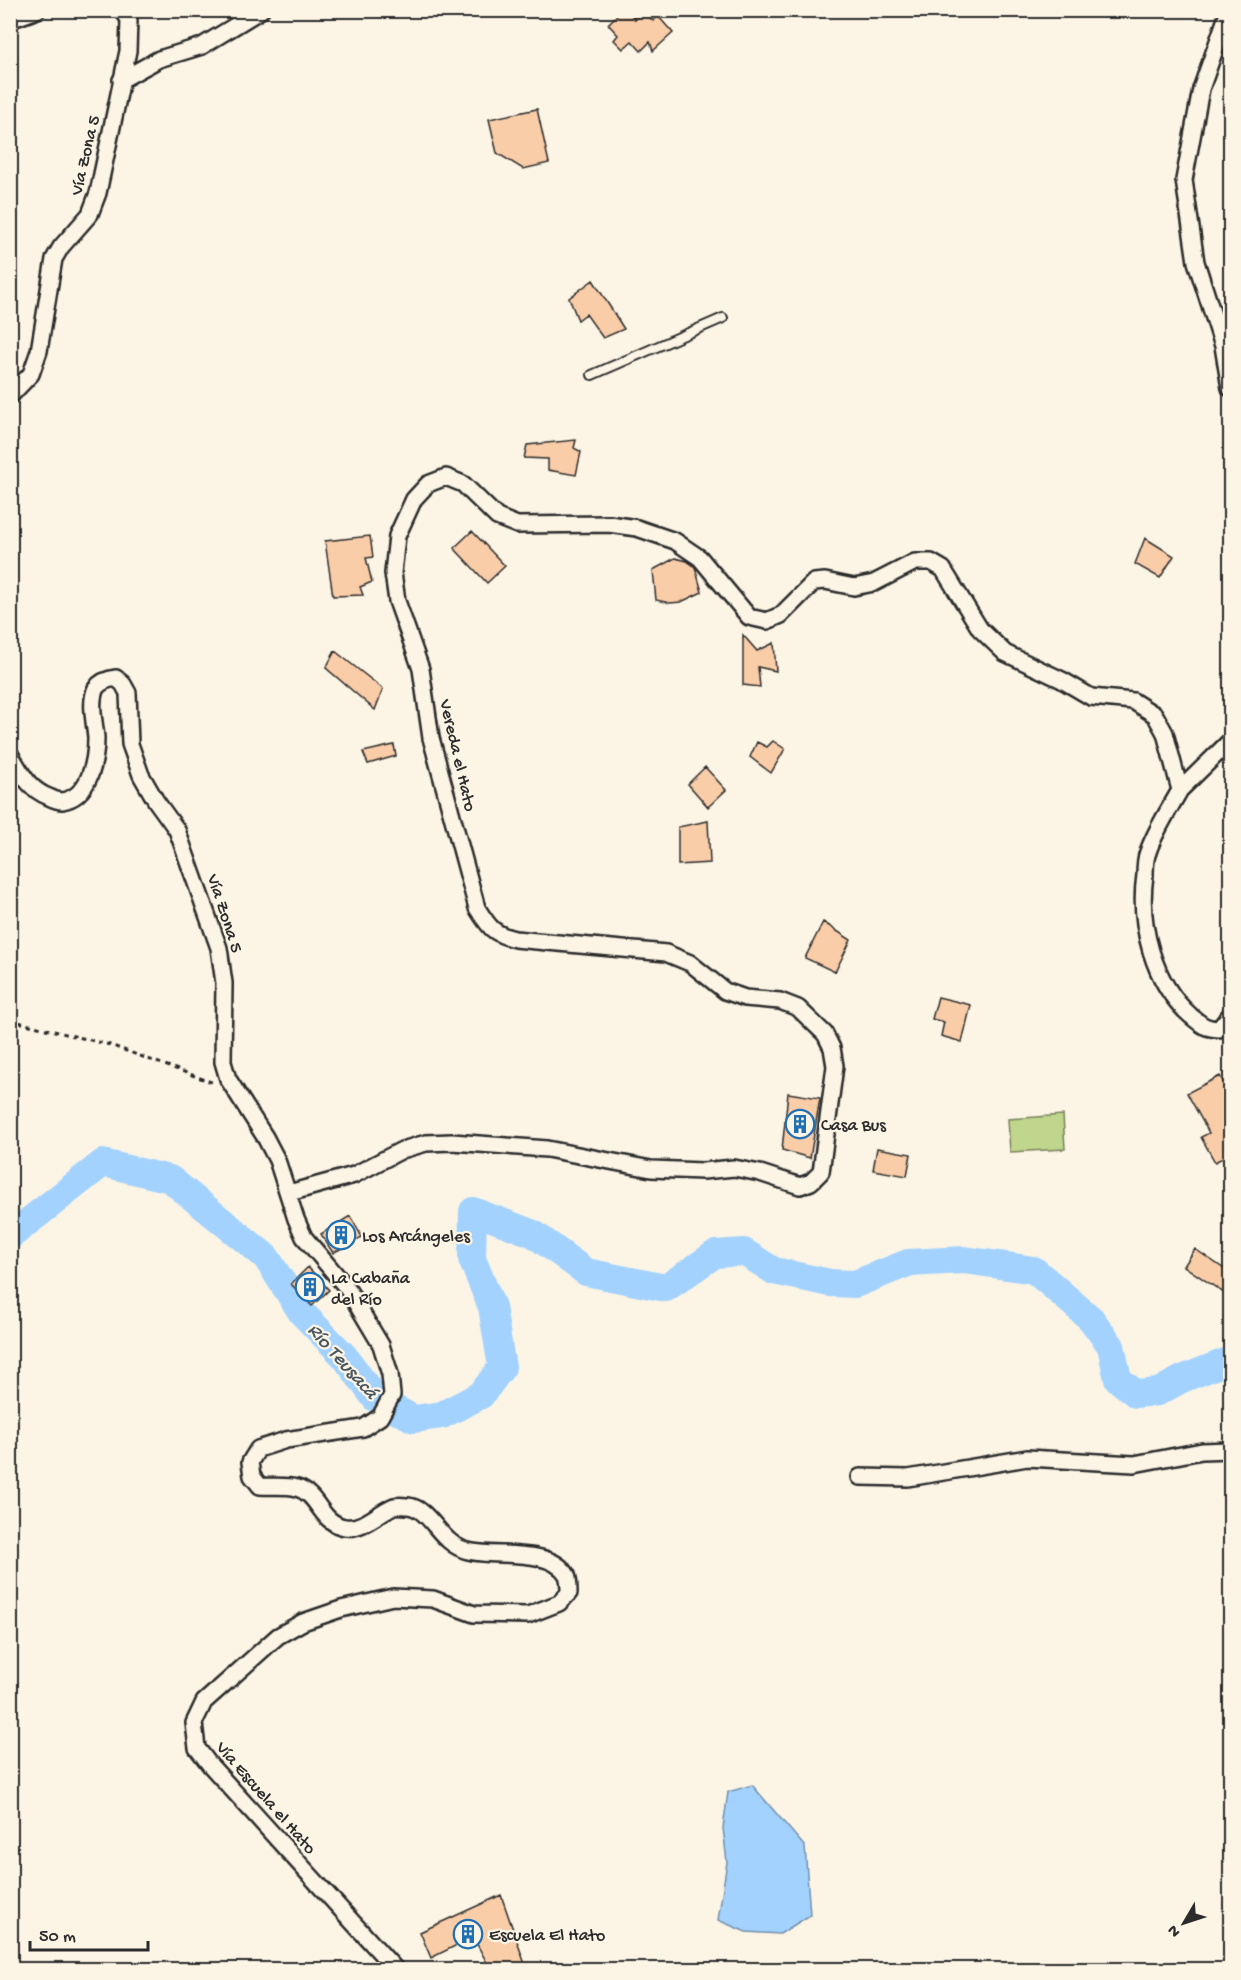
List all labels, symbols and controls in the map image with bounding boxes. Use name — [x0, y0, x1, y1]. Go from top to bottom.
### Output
street label: Vía Zona 5 — [67, 114, 106, 199]
street label: Vereda el Hato — [433, 697, 480, 814]
street label: Vía Zona 5 — [201, 871, 246, 956]
building icon: Casa Bus — [784, 1108, 816, 1140]
place label: Casa Bus — [821, 1116, 887, 1137]
building icon: Los Arcángeles — [325, 1219, 357, 1251]
place label: Los Arcángeles — [362, 1227, 471, 1248]
place label: La Cabaña del Río — [331, 1269, 411, 1311]
building icon: La Cabaña del Río — [294, 1271, 326, 1303]
water label: Río Teusacá — [302, 1320, 383, 1406]
street label: Vía Escuela el Hato — [210, 1737, 320, 1859]
north arrow — [1154, 1893, 1214, 1953]
scale bar — [30, 1914, 148, 1952]
building icon: Escuela El Hato — [452, 1918, 484, 1950]
text: N — [1164, 1920, 1186, 1940]
place label: Escuela El Hato — [489, 1926, 605, 1947]
text: 50 m — [39, 1927, 76, 1948]

